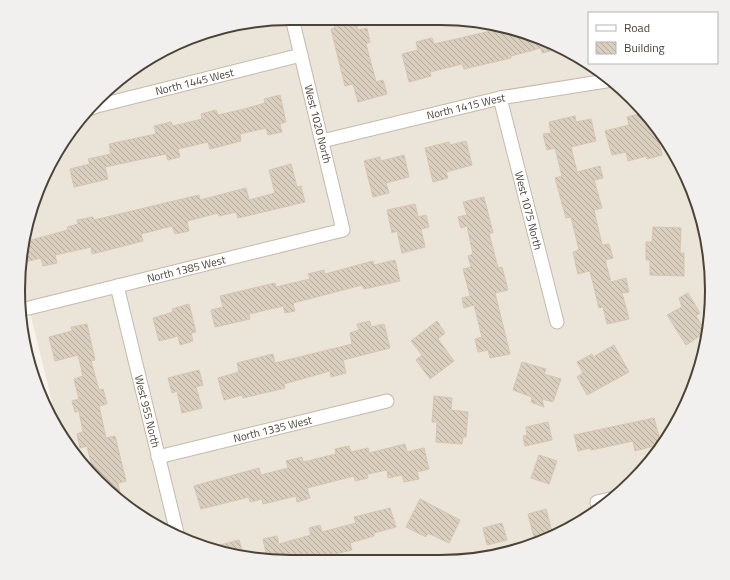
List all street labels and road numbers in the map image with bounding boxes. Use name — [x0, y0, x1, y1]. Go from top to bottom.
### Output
street label: North 1445 West — [153, 64, 236, 99]
street label: West 1020 North — [301, 83, 335, 165]
street label: North 1415 West — [425, 89, 506, 123]
street label: West 1075 North — [511, 169, 546, 251]
street label: North 1385 West — [145, 251, 227, 286]
street label: West 955 North — [131, 373, 164, 449]
street label: North 1335 West — [232, 412, 314, 446]

